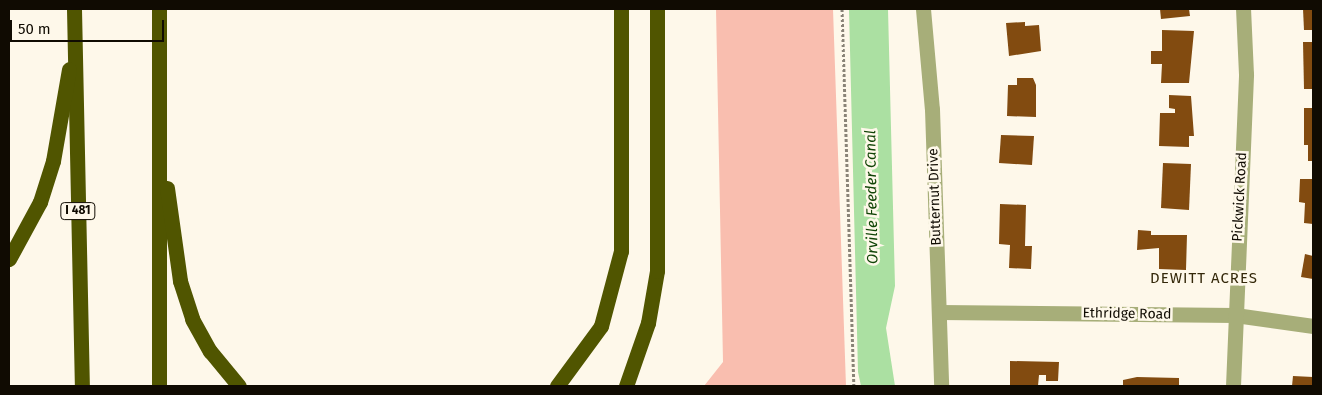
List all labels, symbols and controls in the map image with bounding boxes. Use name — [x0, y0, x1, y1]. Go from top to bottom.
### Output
scale bar — [12, 10, 166, 42]
text: 50 m — [18, 20, 51, 38]
water label: Orville Feeder Canal — [862, 130, 882, 264]
street label: Butternut Drive — [925, 148, 945, 246]
street label: Pickwick Road — [1229, 152, 1251, 242]
road number: I 481 — [59, 202, 97, 220]
district label: DEWITT ACRES — [1149, 270, 1259, 288]
street label: Ethridge Road — [1082, 305, 1172, 323]

